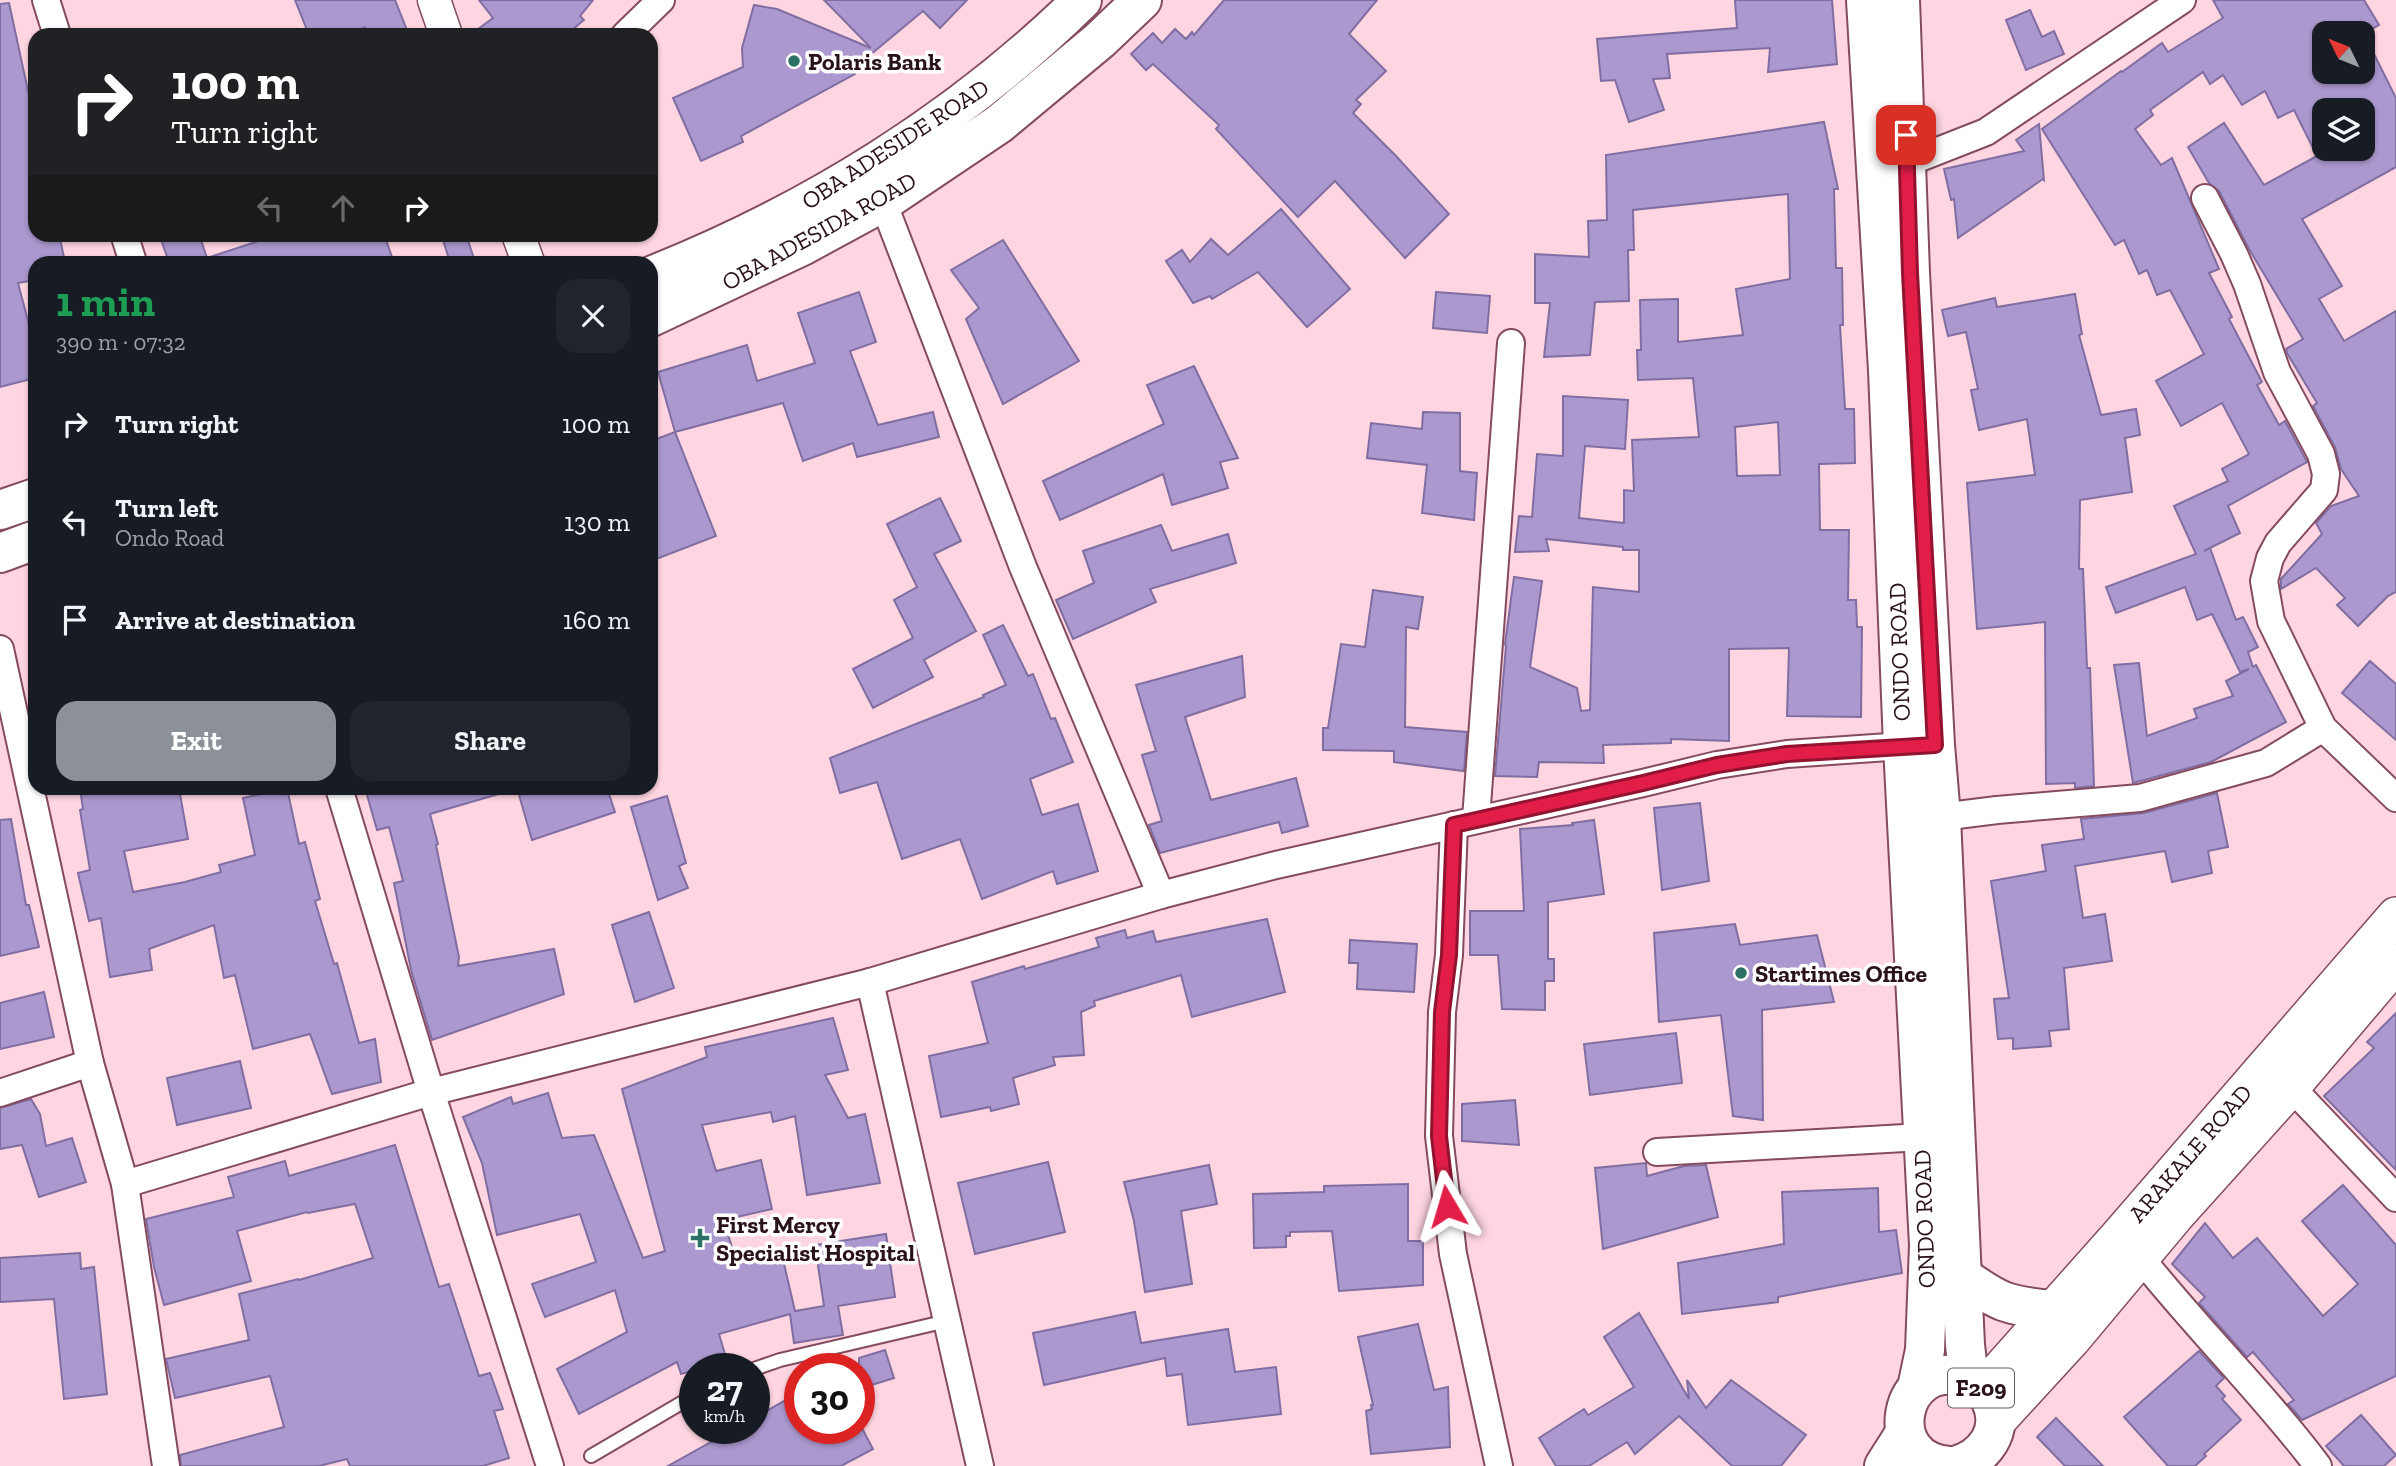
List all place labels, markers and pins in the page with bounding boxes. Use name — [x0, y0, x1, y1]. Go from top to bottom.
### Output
place label: Polaris Bank — [808, 47, 941, 76]
marker: Polaris Bank — [786, 53, 802, 69]
pin — [1876, 105, 1936, 165]
place label: Startimes Office — [1755, 959, 1927, 988]
marker: Startimes Office — [1733, 965, 1749, 981]
place label: First Mercy Specialist Hospital — [716, 1210, 915, 1267]
marker: First Mercy Specialist Hospital — [690, 1228, 710, 1248]

